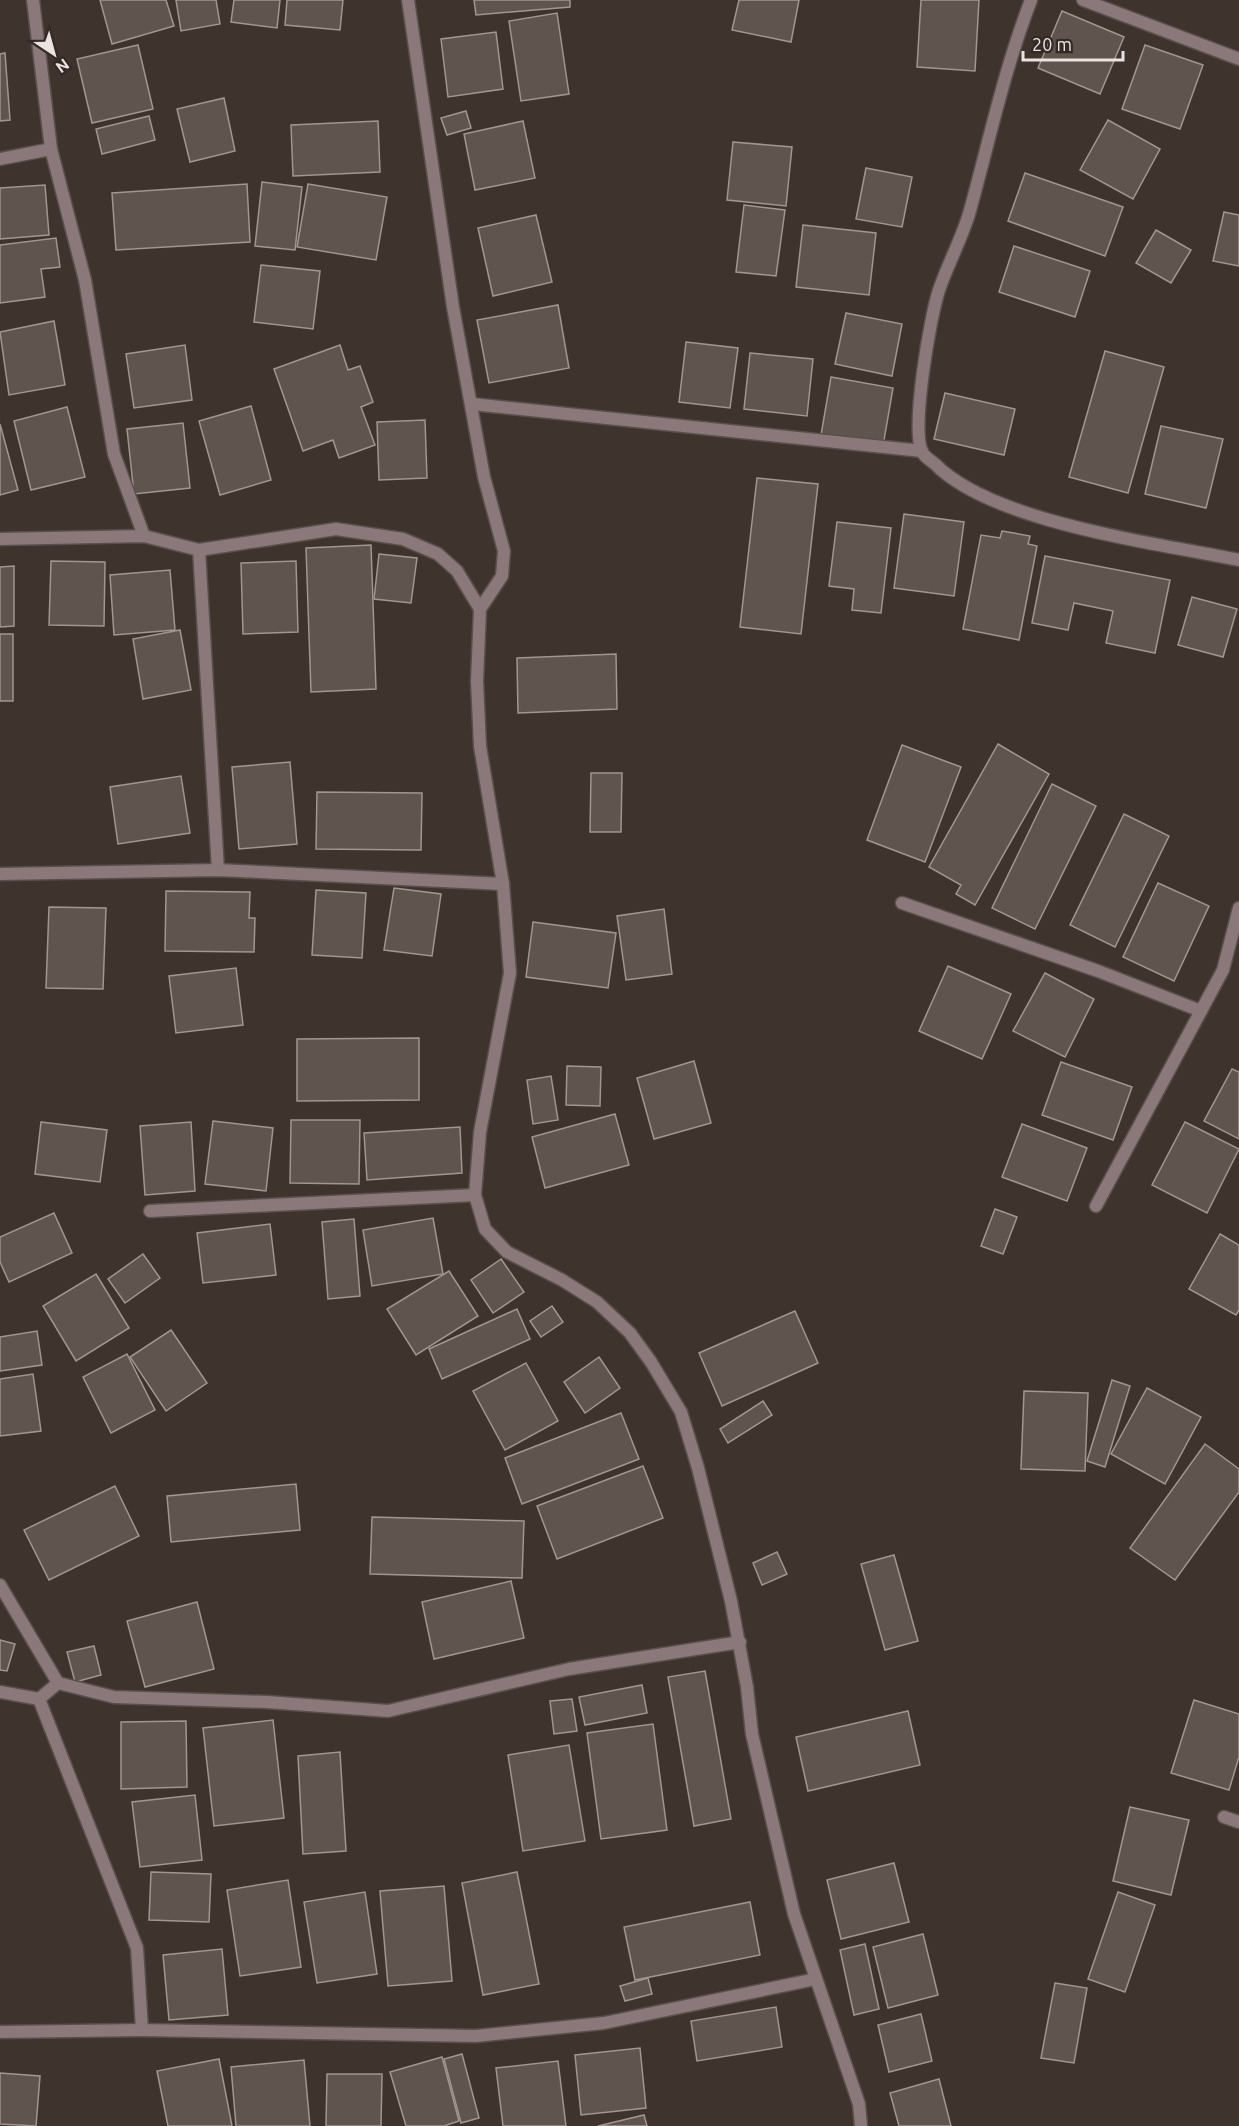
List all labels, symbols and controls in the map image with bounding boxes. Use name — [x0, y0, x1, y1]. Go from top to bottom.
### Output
north arrow — [24, 24, 84, 84]
scale bar — [1023, 24, 1124, 62]
text: 20 m — [1032, 34, 1072, 54]
text: N — [53, 55, 73, 77]

